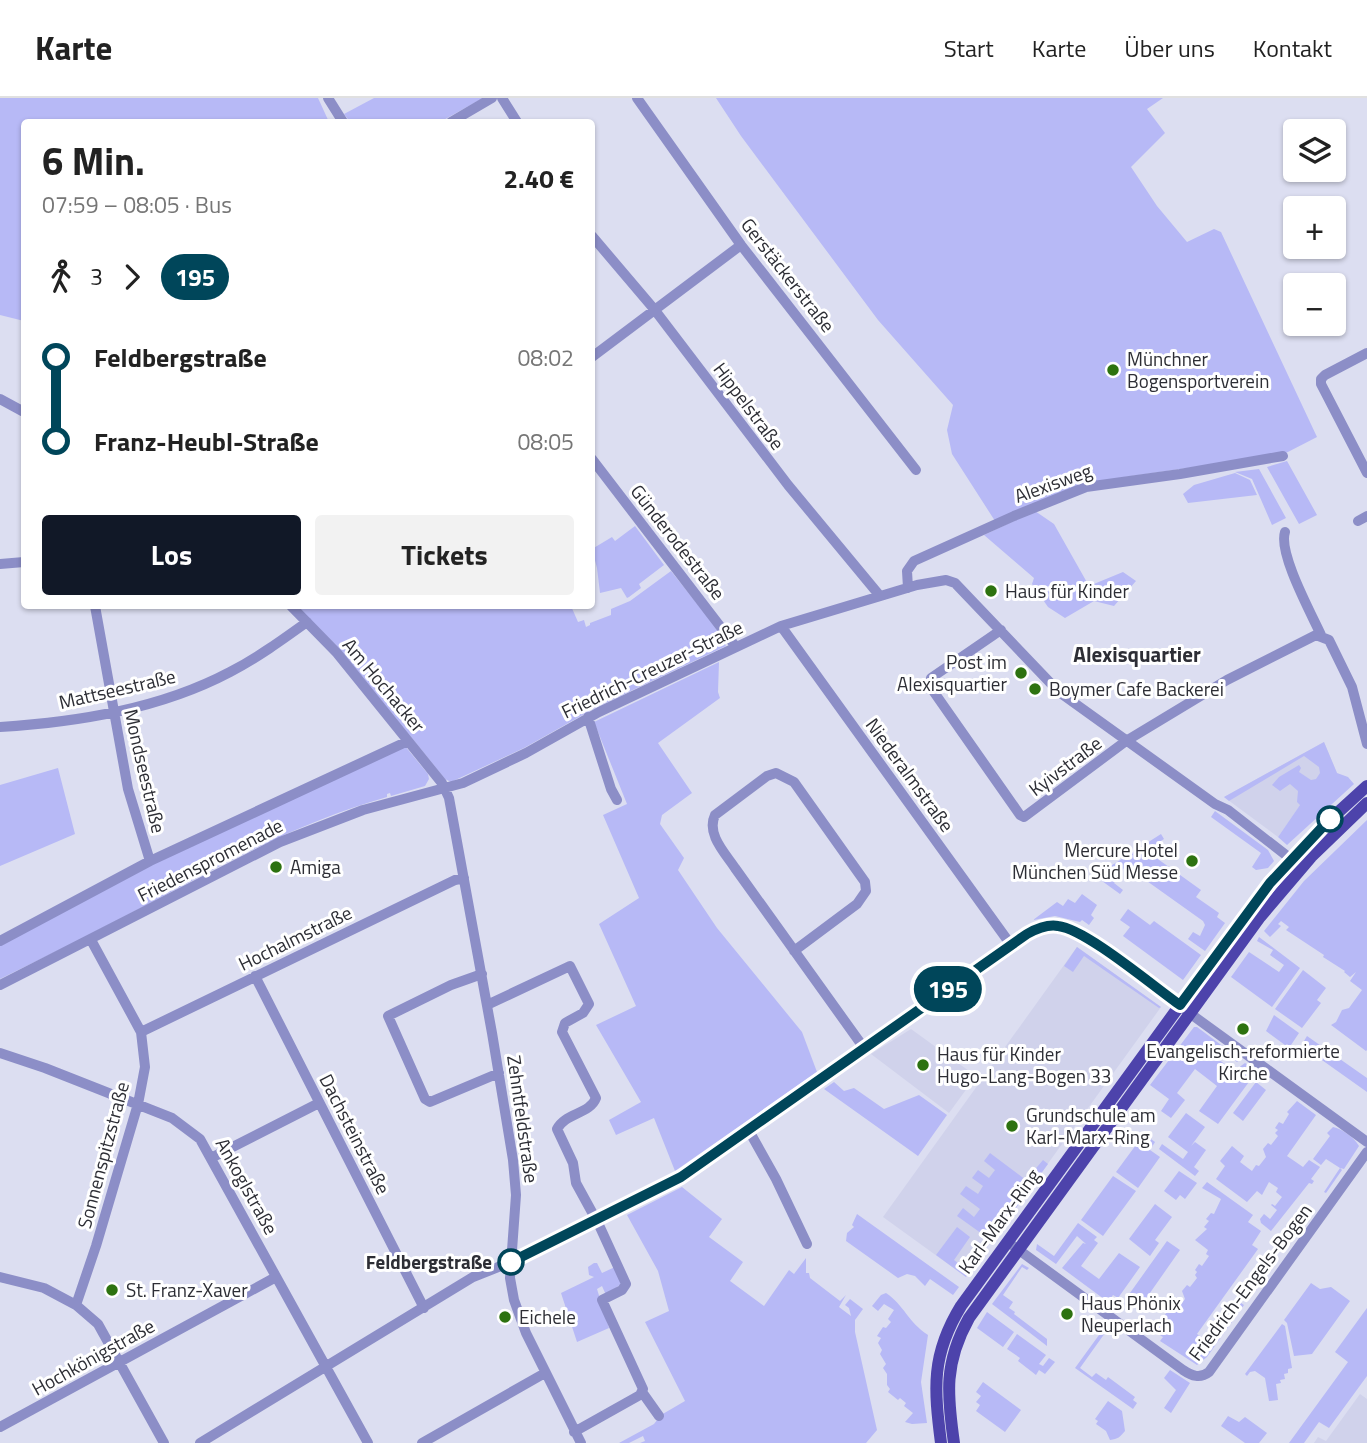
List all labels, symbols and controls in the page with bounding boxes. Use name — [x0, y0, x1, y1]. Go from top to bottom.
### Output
text: Karte — [35, 23, 112, 73]
text: Start — [944, 30, 994, 66]
text: Karte — [1032, 30, 1086, 66]
text: Über uns — [1124, 30, 1215, 66]
text: Kontakt — [1253, 30, 1332, 66]
map controls — [1283, 119, 1346, 336]
button: layers — [1283, 119, 1346, 182]
text: 6 Min. — [42, 132, 145, 190]
text: 2.40 € — [503, 159, 574, 198]
text: 07:59 – 08:05 · Bus — [42, 187, 232, 222]
button: + — [1283, 196, 1346, 259]
street label: Gerstäckerstraße — [734, 211, 842, 338]
icon: walk — [42, 258, 80, 296]
icon: forward — [113, 258, 151, 296]
text: 3 — [90, 259, 103, 294]
text: 195 — [175, 259, 215, 295]
button: − — [1283, 273, 1346, 336]
text: Feldbergstraße — [94, 338, 267, 377]
text: 08:02 — [517, 340, 574, 375]
place label: Münchner Bogensportverein — [1127, 344, 1269, 395]
street label: Hippelstraße — [707, 356, 792, 456]
marker: Münchner Bogensportverein — [1105, 362, 1121, 378]
text: Franz-Heubl-Straße — [94, 422, 319, 461]
text: 08:05 — [517, 424, 574, 459]
street label: Alexisweg — [1010, 455, 1096, 510]
street label: Günderodestraße — [624, 478, 733, 606]
button: Los — [42, 515, 301, 595]
button: Tickets — [315, 515, 574, 595]
place label: Haus für Kinder — [1005, 576, 1129, 605]
marker: Haus für Kinder — [983, 583, 999, 599]
street label: Friedrich-Creuzer-Straße — [556, 612, 748, 725]
street label: Am Hochacker — [336, 631, 433, 739]
district label: Alexisquartier — [1073, 638, 1201, 670]
place label: Post im Alexisquartier — [897, 647, 1007, 698]
street label: Mattseestraße — [56, 661, 178, 716]
marker: Post im Alexisquartier — [1013, 665, 1029, 681]
place label: Boymer Cafe Backerei — [1049, 674, 1224, 703]
marker: Boymer Cafe Backerei — [1027, 681, 1043, 697]
street label: Mondseestraße — [117, 706, 174, 836]
street label: Niederalmstraße — [859, 712, 962, 838]
street label: Kyivstraße — [1022, 728, 1107, 803]
unlabelled marker — [1317, 806, 1343, 832]
street label: Friedenspromenade — [132, 810, 288, 909]
place label: Mercure Hotel München Süd Messe — [1012, 835, 1178, 886]
place label: Amiga — [290, 852, 341, 881]
marker: Mercure Hotel München Süd Messe — [1184, 853, 1200, 869]
marker: Amiga — [268, 859, 284, 875]
street label: Hochalmstraße — [233, 898, 356, 978]
line badge: 195 — [908, 966, 988, 1012]
text: 195 — [928, 971, 968, 1007]
marker: Evangelisch-reformierte Kirche — [1235, 1021, 1251, 1037]
place label: Evangelisch-reformierte Kirche — [1146, 1036, 1340, 1087]
place label: Haus für Kinder Hugo-Lang-Bogen 33 — [937, 1039, 1111, 1090]
street label: Zehntfeldstraße — [500, 1053, 547, 1185]
marker: Haus für Kinder Hugo-Lang-Bogen 33 — [915, 1057, 931, 1073]
street label: Dachsteinstraße — [313, 1068, 398, 1199]
street label: Sonnenspitzstraße — [69, 1078, 136, 1232]
place label: Grundschule am Karl-Marx-Ring — [1026, 1100, 1156, 1151]
marker: Grundschule am Karl-Marx-Ring — [1004, 1118, 1020, 1134]
street label: Ankoglstraße — [209, 1132, 286, 1239]
street label: Karl-Marx-Ring — [950, 1162, 1047, 1279]
street label: Friedrich-Engels-Bogen — [1181, 1197, 1318, 1366]
place label: Feldbergstraße — [366, 1247, 492, 1276]
marker: Feldbergstraße — [498, 1249, 524, 1275]
place label: St. Franz-Xaver — [126, 1275, 248, 1304]
marker: St. Franz-Xaver — [104, 1282, 120, 1298]
place label: Haus Phönix Neuperlach — [1081, 1288, 1181, 1339]
place label: Eichele — [519, 1302, 576, 1331]
marker: Haus Phönix Neuperlach — [1059, 1306, 1075, 1322]
marker: Eichele — [497, 1309, 513, 1325]
street label: Hochkönigstraße — [26, 1311, 159, 1402]

